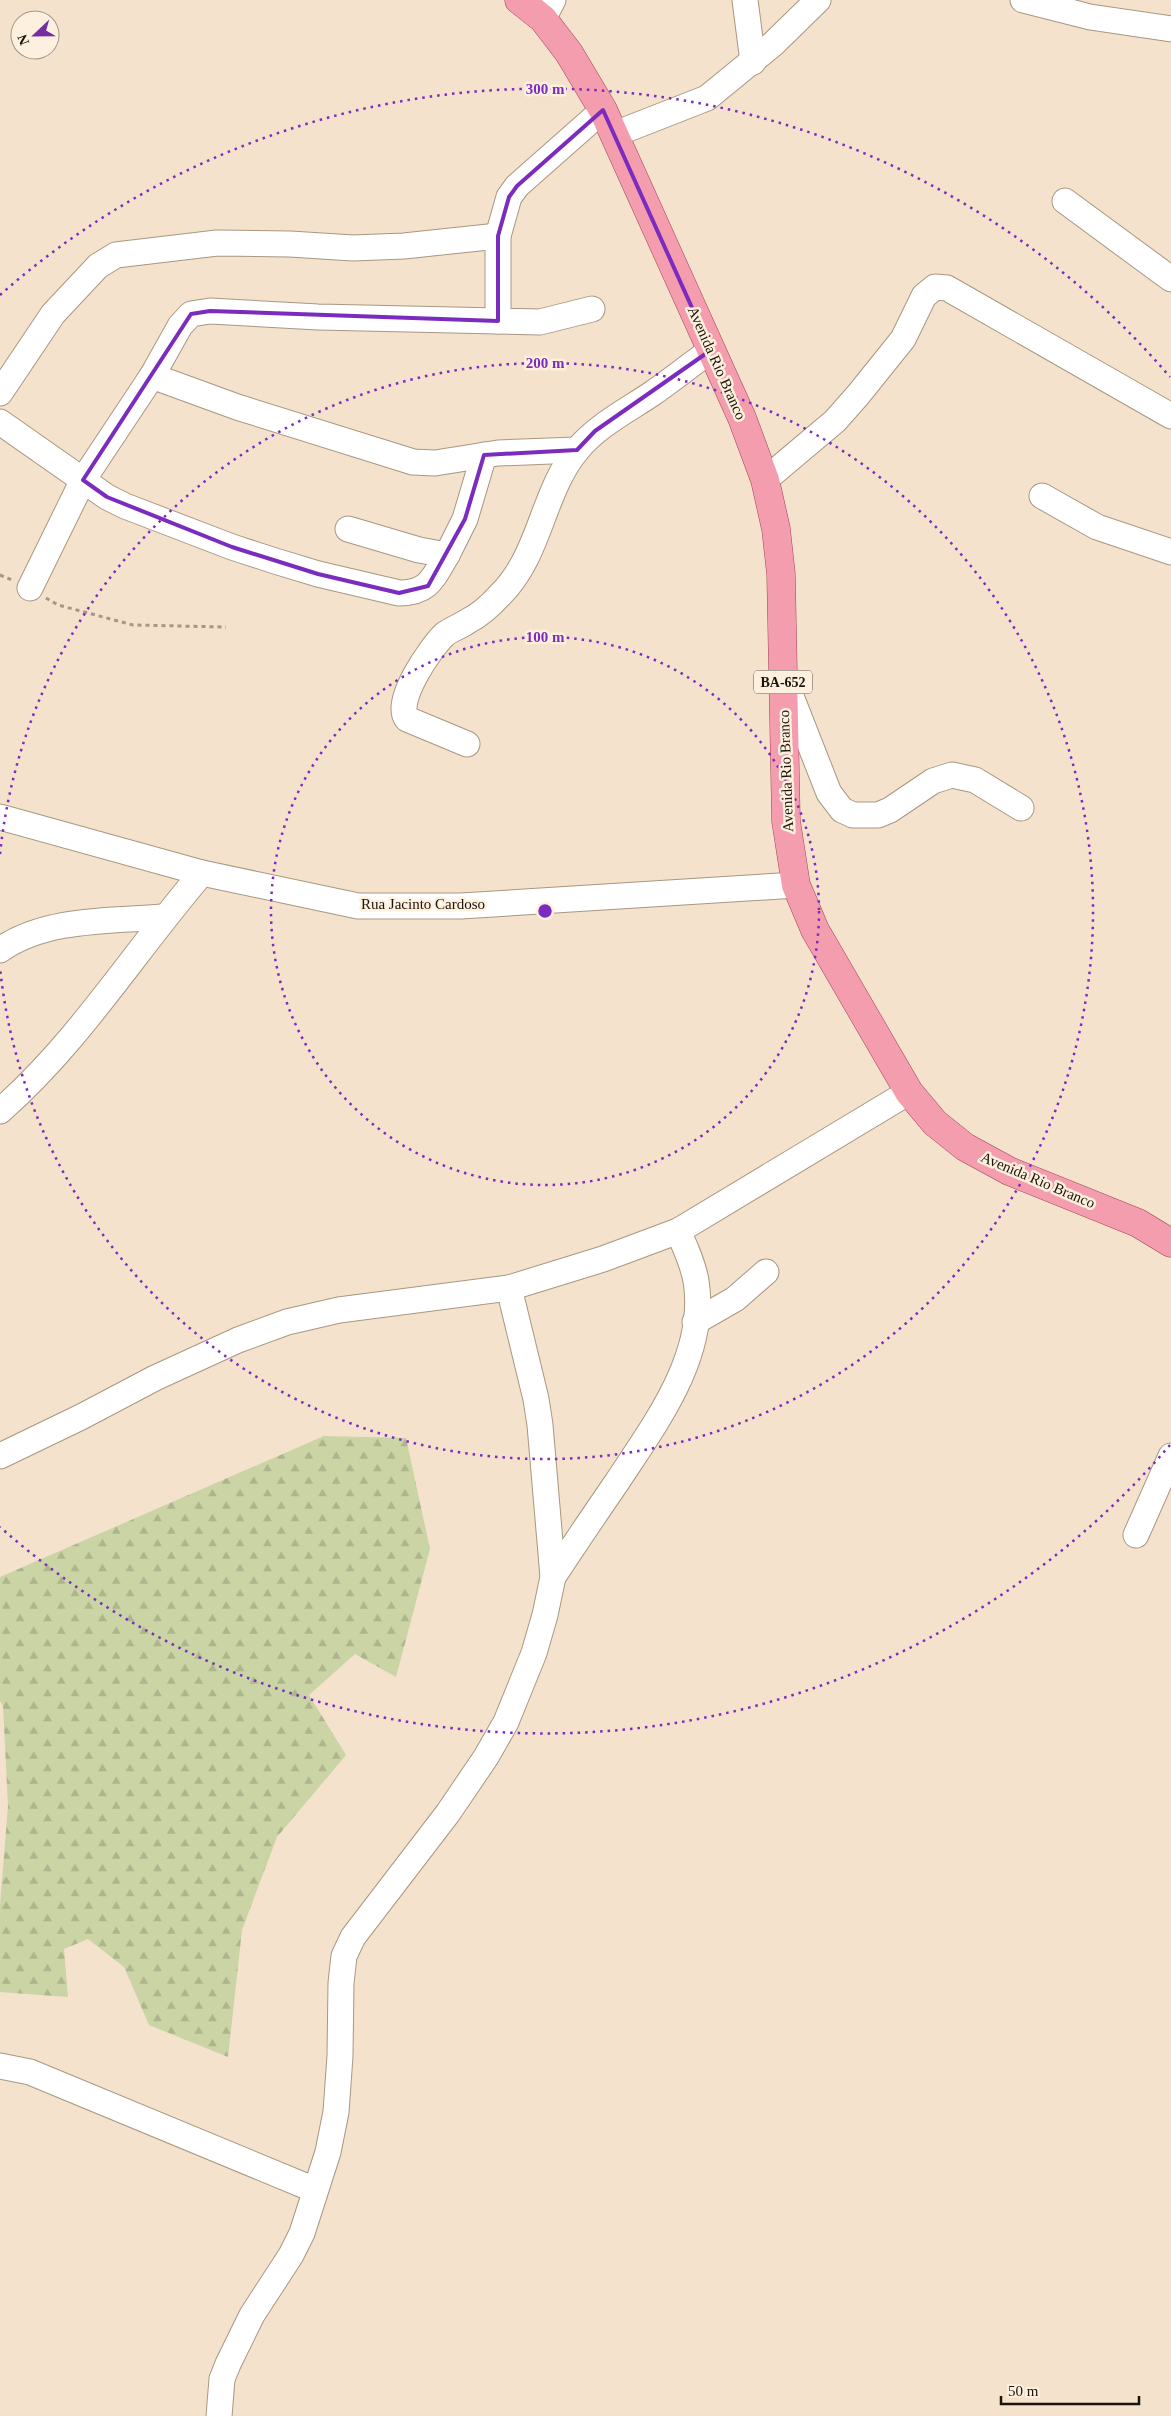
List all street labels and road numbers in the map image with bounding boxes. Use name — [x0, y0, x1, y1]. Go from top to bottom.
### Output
street label: Avenida Rio Branco — [685, 304, 749, 422]
road number: BA-652 — [754, 670, 812, 694]
street label: Avenida Rio Branco — [776, 710, 796, 832]
street label: Rua Jacinto Cardoso — [361, 896, 485, 912]
street label: Avenida Rio Branco — [979, 1149, 1097, 1211]

